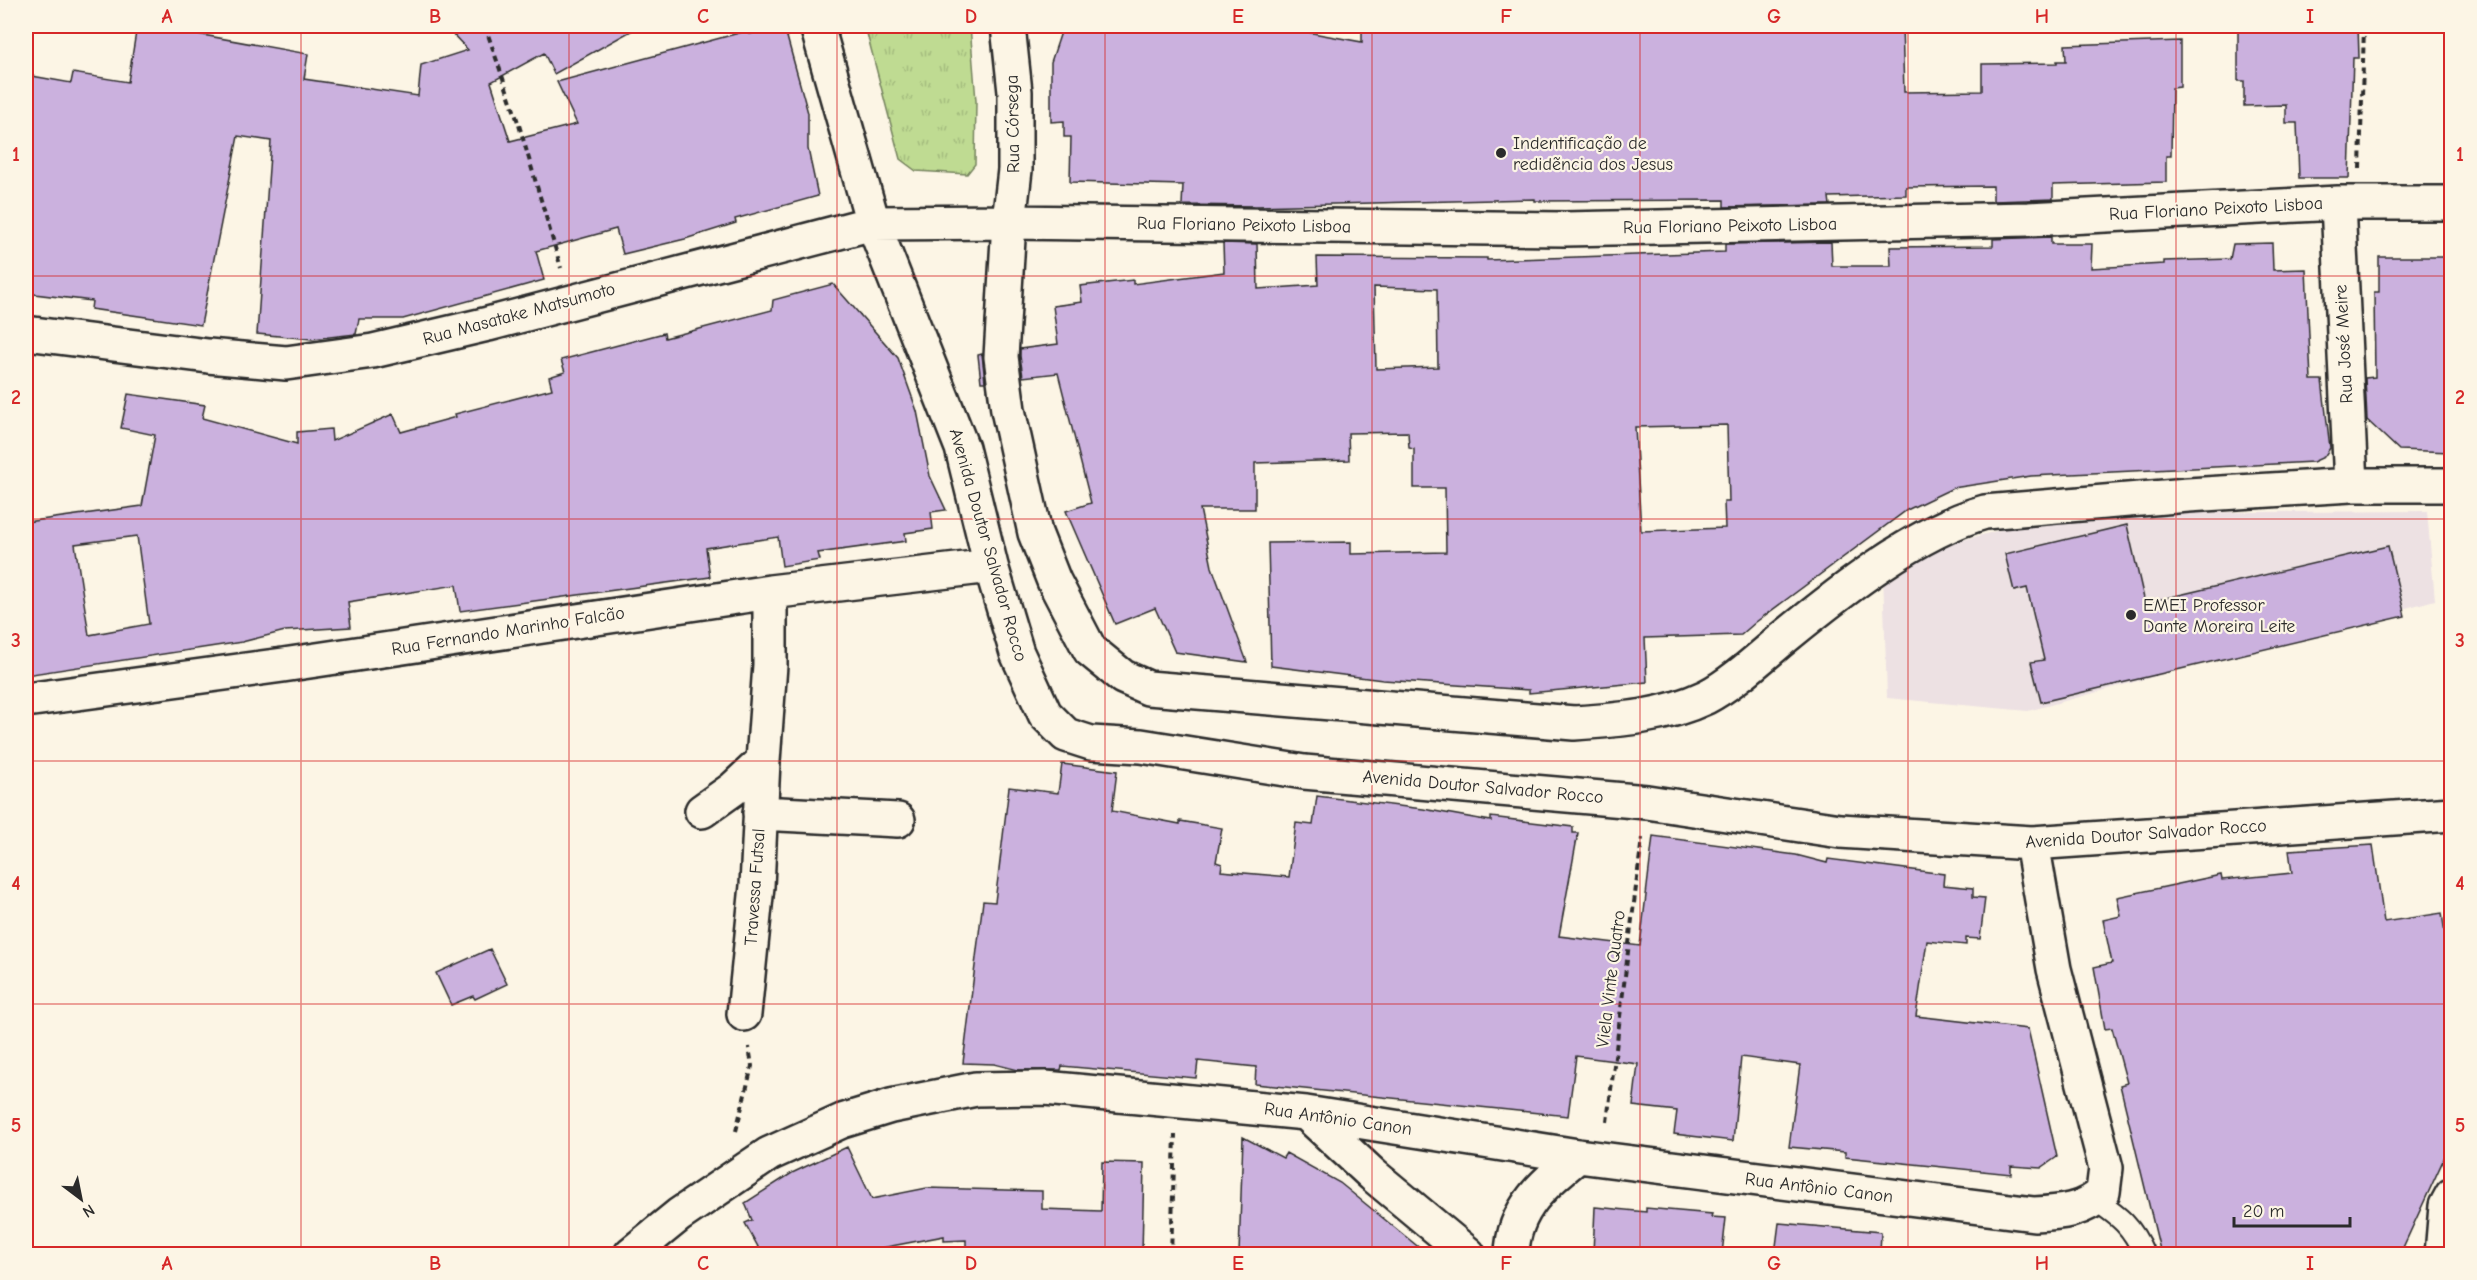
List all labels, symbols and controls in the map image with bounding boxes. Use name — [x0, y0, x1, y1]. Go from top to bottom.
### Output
text: A — [161, 5, 173, 28]
text: B — [429, 5, 441, 28]
text: C — [697, 5, 709, 28]
text: D — [965, 5, 977, 28]
text: E — [1232, 5, 1244, 28]
text: F — [1500, 5, 1512, 28]
text: G — [1767, 5, 1781, 28]
text: H — [2035, 5, 2049, 28]
text: I — [2306, 5, 2314, 28]
street label: Rua Córsega — [1002, 75, 1024, 173]
place label: Indentificação de redidẽncia dos Jesus — [1513, 133, 1673, 175]
text: 1 — [12, 143, 20, 166]
text: 1 — [2456, 143, 2464, 166]
marker: Indentificação de redidẽncia dos Jesus — [1494, 146, 1508, 160]
street label: Rua Floriano Peixoto Lisboa — [2109, 193, 2323, 225]
street label: Rua Floriano Peixoto Lisboa — [1137, 213, 1351, 237]
street label: Rua Floriano Peixoto Lisboa — [1623, 214, 1837, 238]
street label: Rua Masatake Matsumoto — [421, 278, 617, 350]
street label: Rua José Meire — [2330, 284, 2358, 404]
text: 2 — [11, 386, 21, 409]
text: 2 — [2455, 386, 2465, 409]
street label: Avenida Doutor Salvador Rocco — [945, 426, 1031, 664]
place label: EMEI Professor Dante Moreira Leite — [2143, 595, 2295, 637]
street label: Rua Fernando Marinho Falcão — [390, 602, 626, 660]
marker: EMEI Professor Dante Moreira Leite — [2124, 608, 2138, 622]
text: 3 — [11, 629, 21, 652]
text: 3 — [2455, 629, 2465, 652]
street label: Avenida Doutor Salvador Rocco — [1362, 766, 1604, 808]
street label: Avenida Doutor Salvador Rocco — [2025, 815, 2267, 853]
street label: Travessa Futsal — [740, 828, 770, 946]
text: 4 — [11, 872, 21, 895]
text: 4 — [2455, 872, 2465, 895]
street label: Viela Vinte Quatro — [1592, 909, 1630, 1049]
street label: Rua Antônio Canon — [1263, 1098, 1413, 1140]
text: 5 — [11, 1114, 21, 1137]
text: 5 — [2455, 1114, 2465, 1137]
street label: Rua Antônio Canon — [1744, 1168, 1894, 1208]
north arrow — [51, 1169, 111, 1229]
scale bar — [2234, 1190, 2350, 1228]
text: N — [79, 1200, 98, 1221]
text: 20 m — [2243, 1201, 2284, 1222]
text: A — [161, 1252, 173, 1275]
text: B — [429, 1252, 441, 1275]
text: C — [697, 1252, 709, 1275]
text: D — [965, 1252, 977, 1275]
text: E — [1232, 1252, 1244, 1275]
text: F — [1500, 1252, 1512, 1275]
text: G — [1767, 1252, 1781, 1275]
text: H — [2035, 1252, 2049, 1275]
text: I — [2306, 1252, 2314, 1275]

